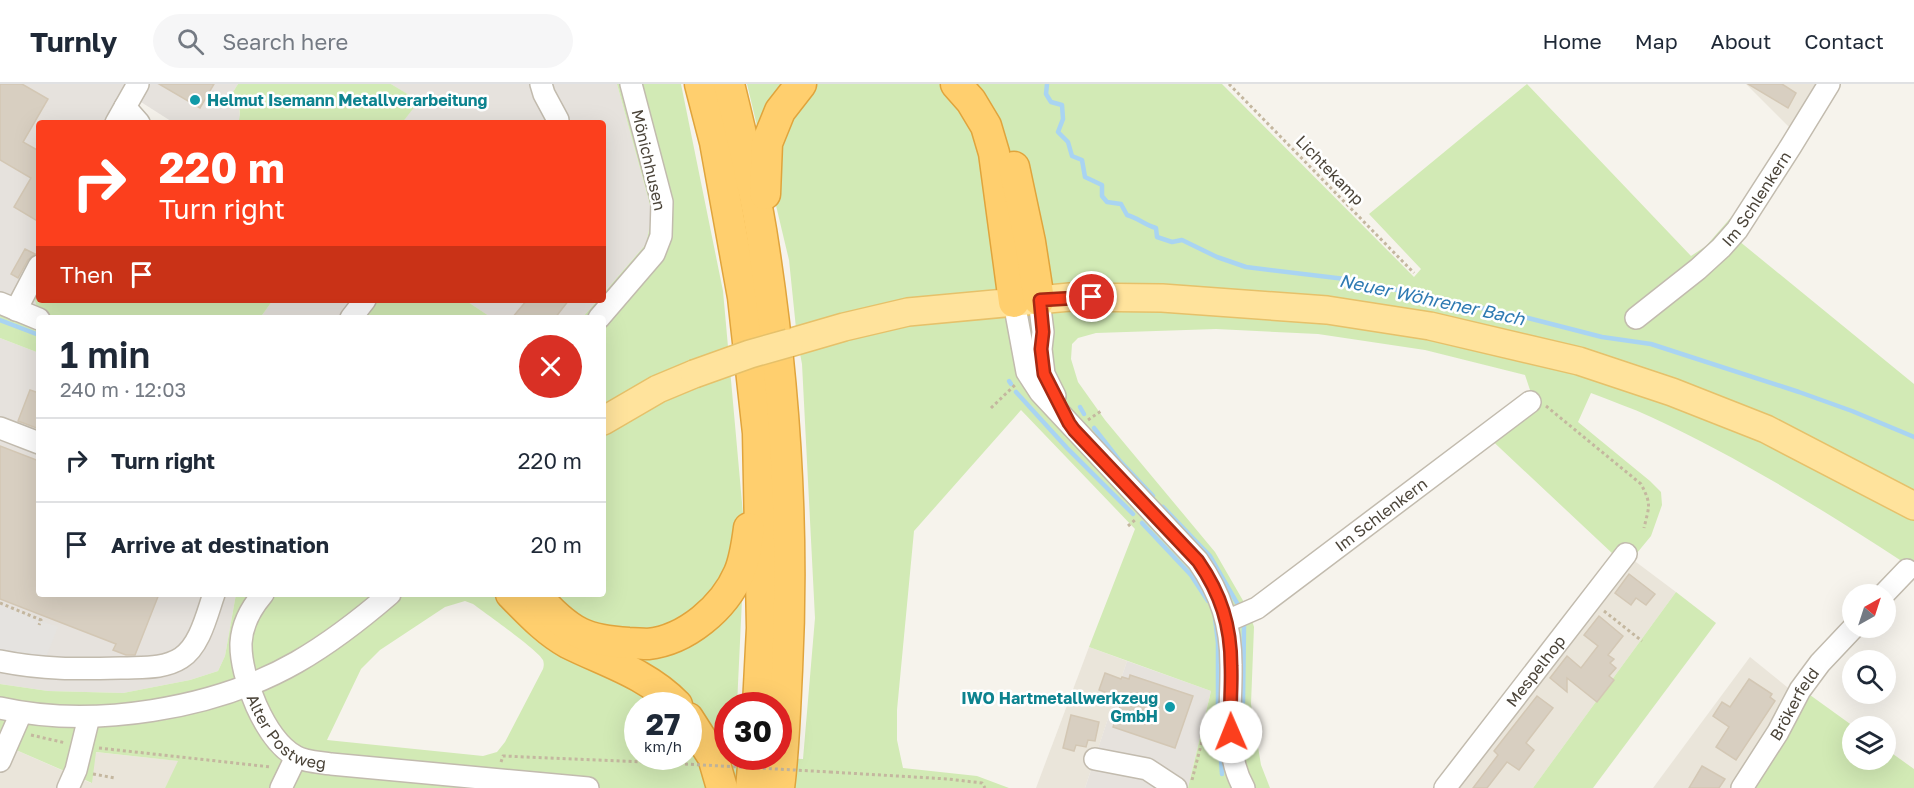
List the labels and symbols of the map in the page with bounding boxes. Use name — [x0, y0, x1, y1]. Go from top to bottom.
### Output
place label: Helmut Isemann Metallverarbeitung — [207, 90, 488, 110]
marker: Helmut Isemann Metallverarbeitung — [188, 93, 202, 107]
street label: Mönichhusen — [628, 107, 670, 213]
street label: Lichtekamp — [1292, 131, 1368, 209]
street label: Im Schlenkern — [1717, 147, 1795, 250]
water label: Neuer Wöhrener Bach — [1337, 269, 1528, 330]
pin — [1066, 271, 1117, 322]
street label: Im Schlenkern — [1331, 473, 1431, 556]
north arrow — [1842, 584, 1896, 638]
street label: Mespelhop — [1502, 631, 1570, 711]
street label: Brökerfeld — [1765, 664, 1823, 744]
place label: IWO Hartmetallwerkzeug GmbH — [961, 688, 1158, 726]
street label: Alter Postweg — [242, 691, 327, 773]
speed limit sign: 30 — [714, 692, 792, 770]
marker: IWO Hartmetallwerkzeug GmbH — [1163, 700, 1177, 714]
position arrow — [1199, 700, 1263, 764]

